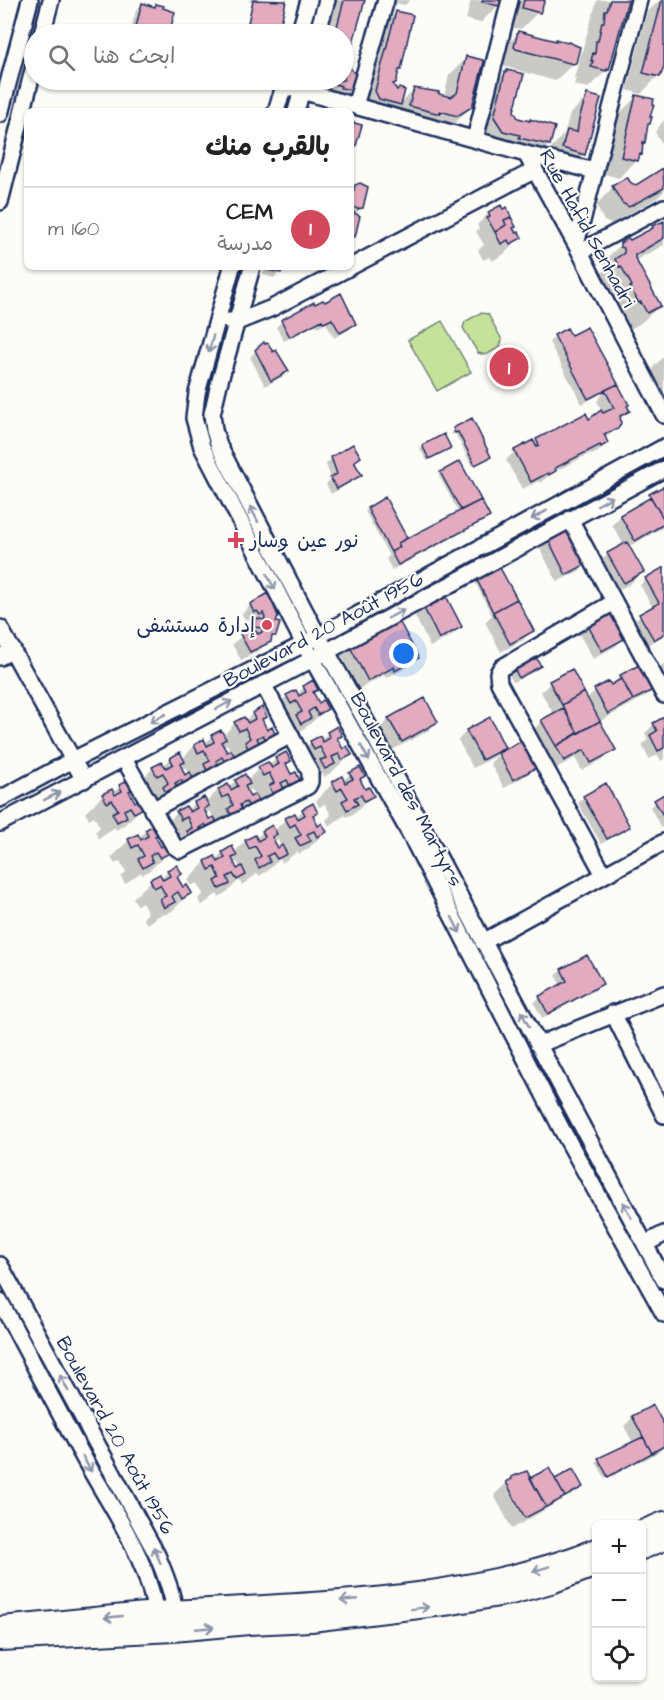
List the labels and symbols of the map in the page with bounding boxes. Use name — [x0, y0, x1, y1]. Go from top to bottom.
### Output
street label: Rue Hafid Senhadri — [532, 144, 642, 313]
one-way arrow — [204, 334, 216, 353]
pin: 1 — [490, 344, 528, 389]
one-way arrow — [596, 495, 613, 507]
one-way arrow — [248, 506, 259, 524]
one-way arrow — [531, 509, 548, 521]
place label: نور عين وسار — [248, 527, 359, 555]
marker: نور عين وسار — [227, 531, 245, 549]
street label: Boulevard 20 Août 1956 — [219, 565, 429, 694]
one-way arrow — [265, 573, 277, 590]
one-way arrow — [387, 608, 405, 619]
place label: إدارة مستشفى — [137, 612, 255, 640]
marker: إدارة مستشفى — [260, 618, 274, 632]
your location — [389, 639, 418, 668]
street label: Boulevard des Martyrs — [342, 687, 469, 892]
one-way arrow — [215, 699, 232, 711]
one-way arrow — [149, 712, 167, 724]
one-way arrow — [359, 744, 371, 761]
one-way arrow — [43, 790, 60, 802]
one-way arrow — [451, 916, 463, 934]
one-way arrow — [519, 1011, 531, 1028]
one-way arrow — [621, 1201, 632, 1219]
street label: Boulevard 20 Août 1956 — [49, 1331, 182, 1540]
one-way arrow — [58, 1375, 69, 1393]
one-way arrow — [81, 1455, 93, 1472]
one-way arrow — [151, 1546, 162, 1565]
one-way arrow — [532, 1564, 551, 1575]
one-way arrow — [340, 1595, 360, 1606]
one-way arrow — [410, 1602, 430, 1613]
one-way arrow — [103, 1612, 123, 1623]
one-way arrow — [195, 1622, 215, 1633]

